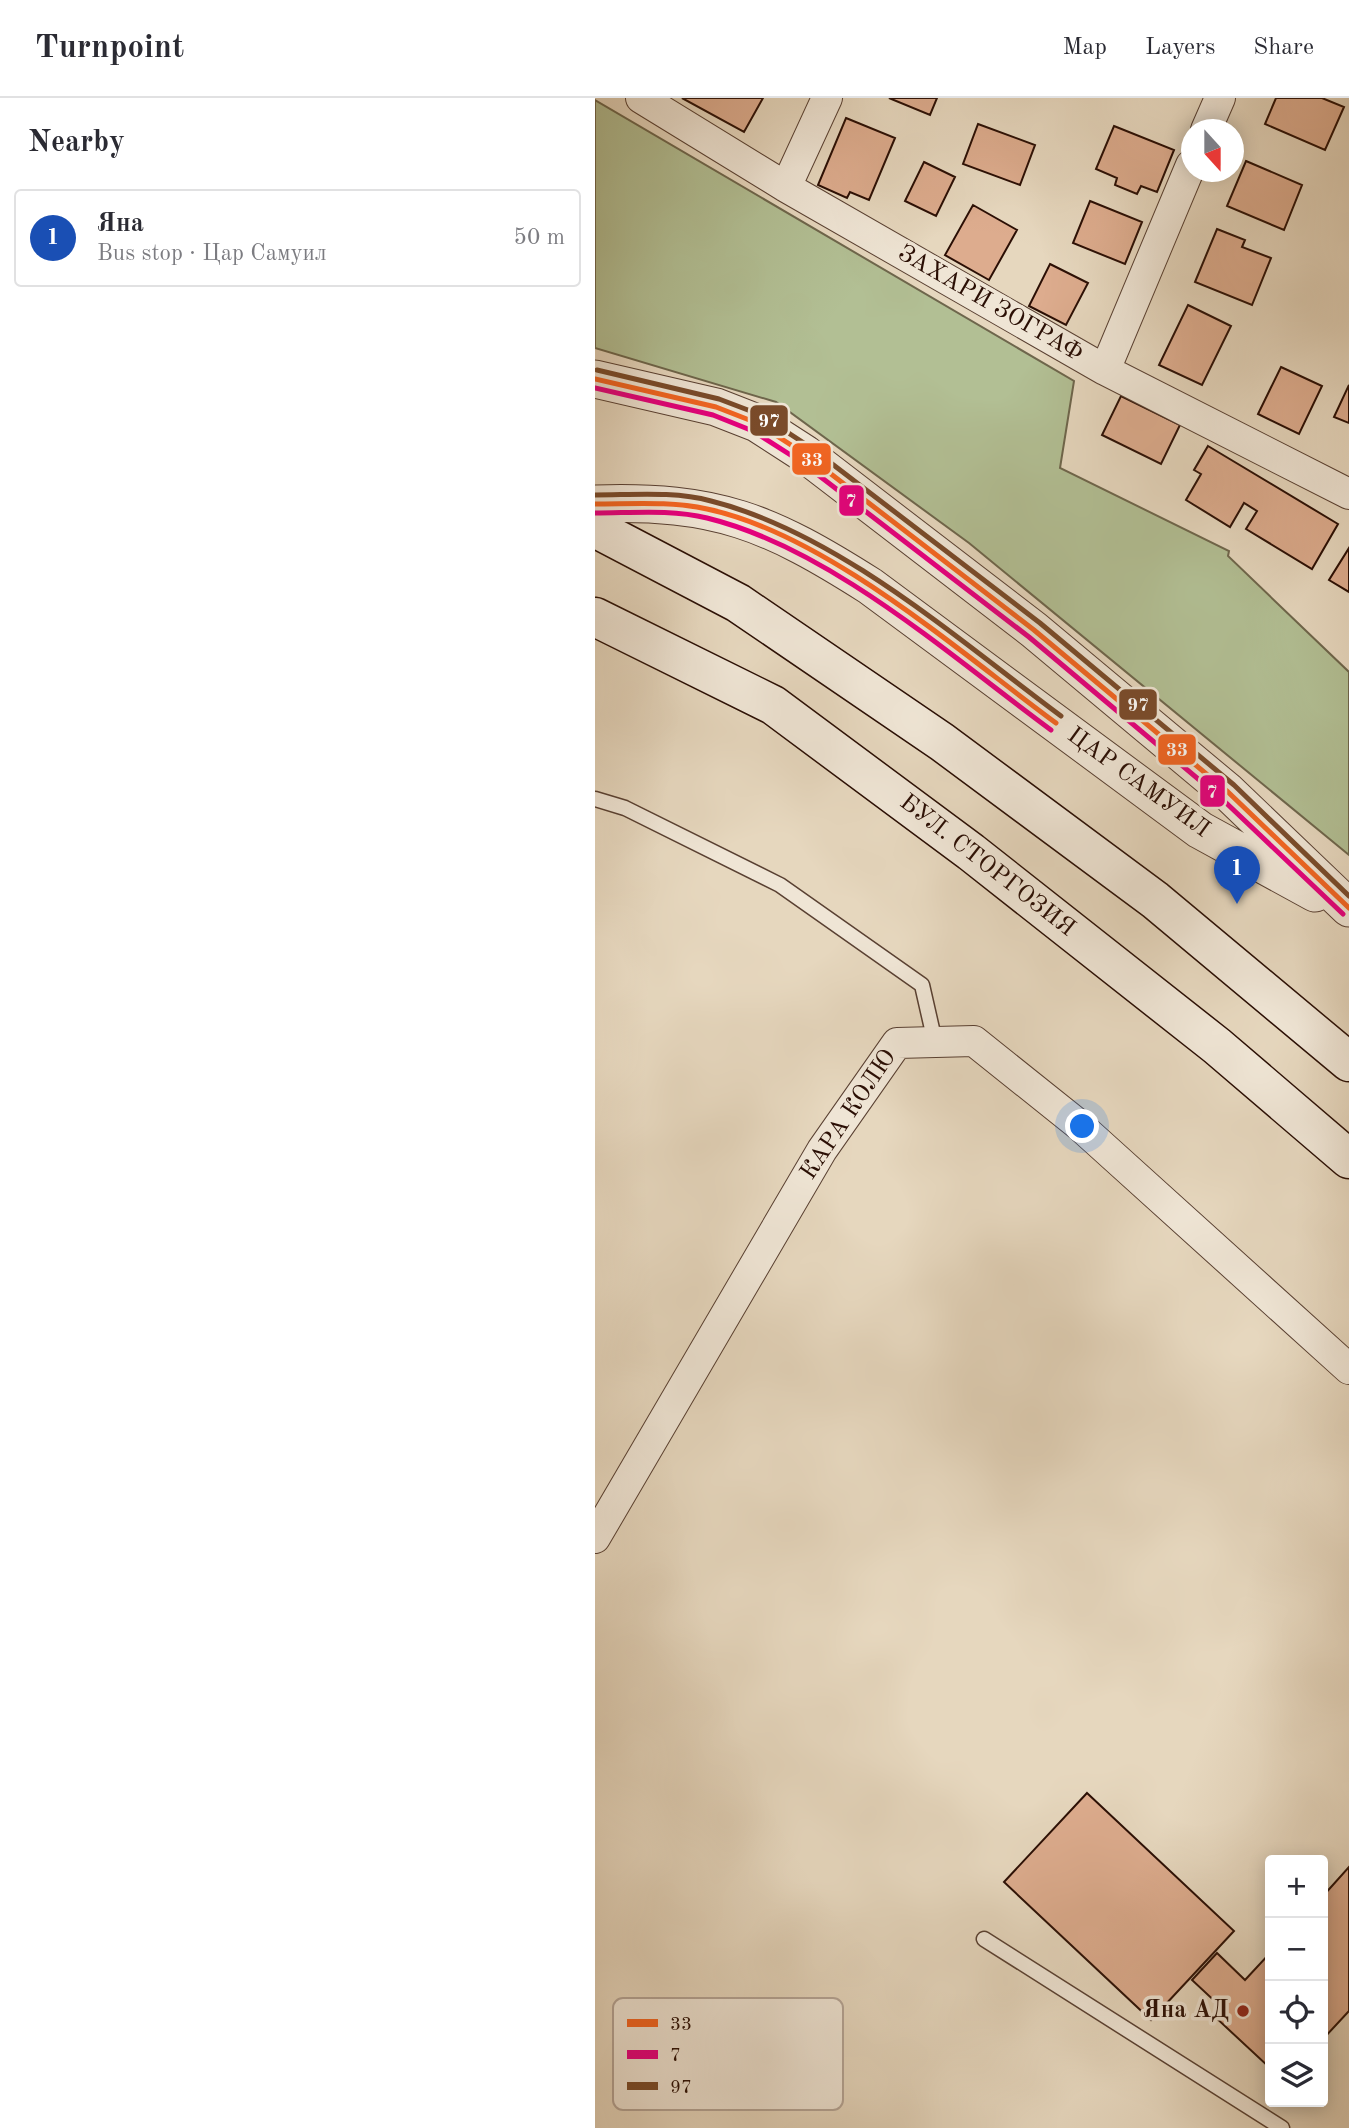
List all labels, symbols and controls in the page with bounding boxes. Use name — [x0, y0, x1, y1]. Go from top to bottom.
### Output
text: Turnpoint — [35, 32, 184, 65]
text: Map — [1063, 36, 1107, 60]
text: Layers — [1145, 36, 1215, 60]
text: Share — [1253, 36, 1314, 60]
north arrow — [1181, 119, 1244, 182]
text: Nearby — [28, 128, 125, 158]
text: Яна — [97, 211, 144, 237]
text: 1 — [46, 226, 60, 249]
text: 50 m — [514, 226, 565, 249]
street label: ЗАХАРИ ЗОГРАФ — [894, 241, 1086, 367]
text: Bus stop · Цар Самуил — [97, 242, 327, 265]
line badge: 97 — [749, 404, 789, 437]
text: 97 — [758, 413, 780, 432]
line badge: 33 — [791, 442, 832, 476]
text: 33 — [801, 452, 823, 471]
line badge: 7 — [838, 484, 865, 517]
text: 7 — [845, 493, 857, 512]
line badge: 97 — [1118, 688, 1158, 721]
text: 97 — [1127, 697, 1149, 716]
street label: ЦАР САМУИЛ — [1062, 723, 1214, 843]
line badge: 33 — [1157, 733, 1197, 766]
text: 33 — [1166, 742, 1188, 761]
line badge: 7 — [1199, 774, 1226, 808]
text: 7 — [1206, 784, 1218, 803]
street label: БУЛ. СТОРГОЗИЯ — [895, 790, 1079, 942]
pin: 1 — [1214, 846, 1260, 904]
street label: КАРА КОЛЮ — [797, 1046, 901, 1184]
your location — [1065, 1109, 1099, 1143]
map controls — [1265, 1855, 1328, 2107]
button: + — [1265, 1855, 1328, 1918]
button: − — [1265, 1918, 1328, 1981]
button: locate — [1265, 1981, 1328, 2044]
legend — [613, 1998, 843, 2110]
place label: Яна АД — [1143, 1999, 1229, 2023]
marker: Яна АД — [1235, 2003, 1251, 2019]
text: 33 — [670, 2016, 692, 2035]
button: layers — [1265, 2044, 1328, 2107]
text: 7 — [670, 2047, 681, 2066]
text: 97 — [670, 2079, 692, 2098]

